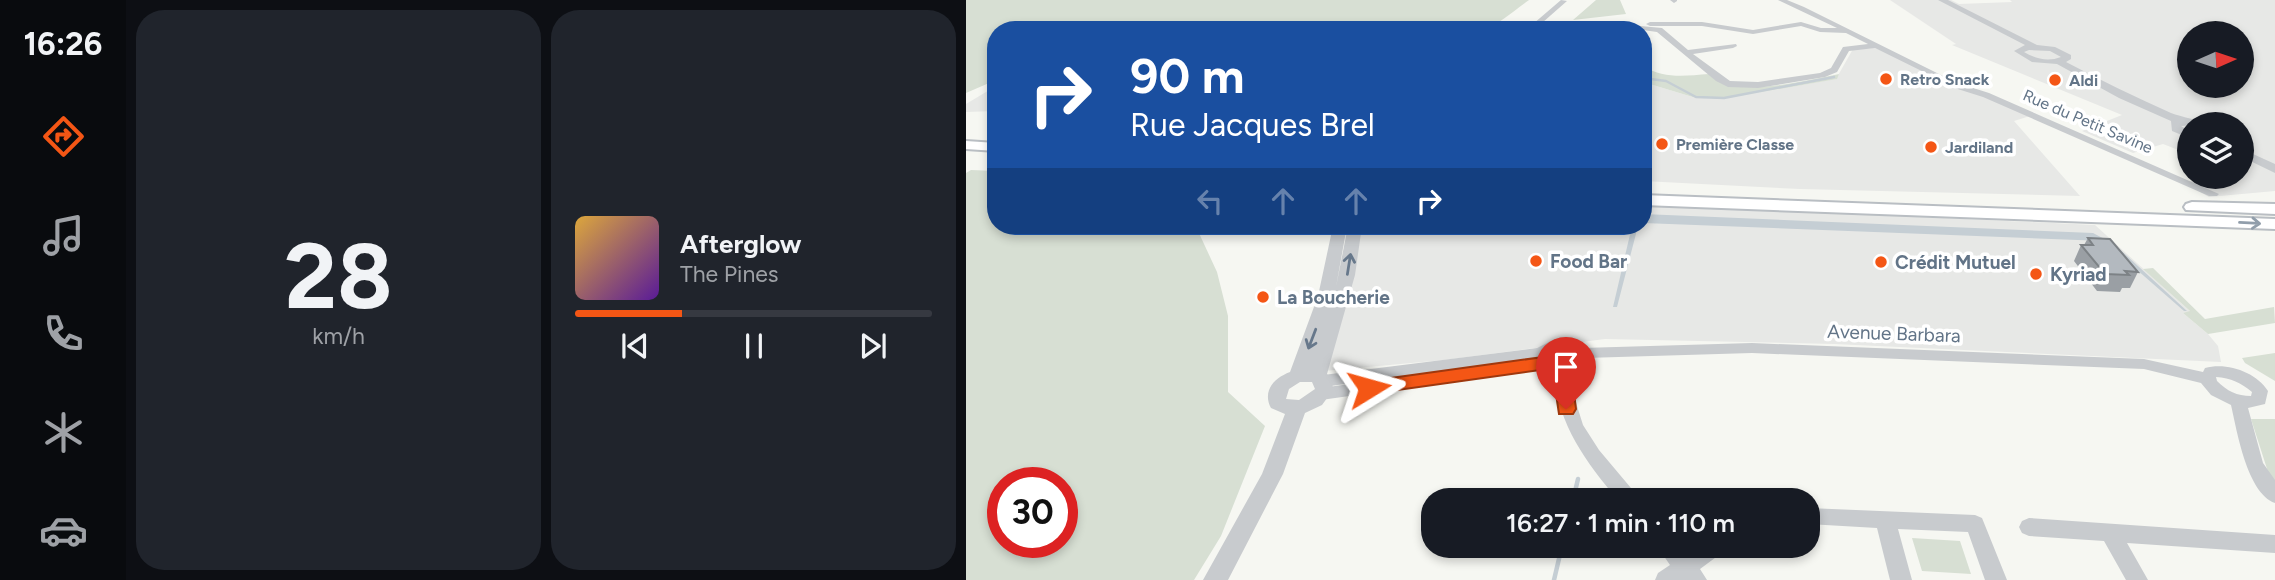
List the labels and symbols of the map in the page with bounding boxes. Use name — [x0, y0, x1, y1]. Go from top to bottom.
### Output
north arrow — [2177, 21, 2254, 98]
place label: Retro Snack — [1900, 70, 1990, 89]
marker: Retro Snack — [1878, 71, 1894, 87]
place label: Aldi — [2069, 71, 2098, 90]
marker: Aldi — [2047, 72, 2063, 88]
street label: Rue du Petit Savine — [2020, 86, 2156, 157]
place label: Première Classe — [1676, 135, 1794, 154]
marker: Première Classe — [1654, 136, 1670, 152]
place label: Jardiland — [1945, 138, 2013, 157]
marker: Jardiland — [1923, 139, 1939, 155]
one-way arrow — [2238, 217, 2261, 230]
place label: Food Bar — [1550, 250, 1627, 273]
place label: Crédit Mutuel — [1895, 251, 2016, 274]
one-way arrow — [1343, 253, 1356, 276]
marker: Food Bar — [1528, 253, 1544, 269]
marker: Crédit Mutuel — [1873, 254, 1889, 270]
place label: Kyriad — [2050, 263, 2107, 286]
marker: Kyriad — [2028, 266, 2044, 282]
place label: La Boucherie — [1277, 286, 1390, 309]
marker: La Boucherie — [1255, 289, 1271, 305]
street label: Avenue Barbara — [1827, 320, 1961, 347]
one-way arrow — [1305, 328, 1317, 350]
pin — [1536, 337, 1596, 409]
position arrow — [1332, 351, 1406, 425]
speed limit sign: 30 — [987, 467, 1078, 558]

